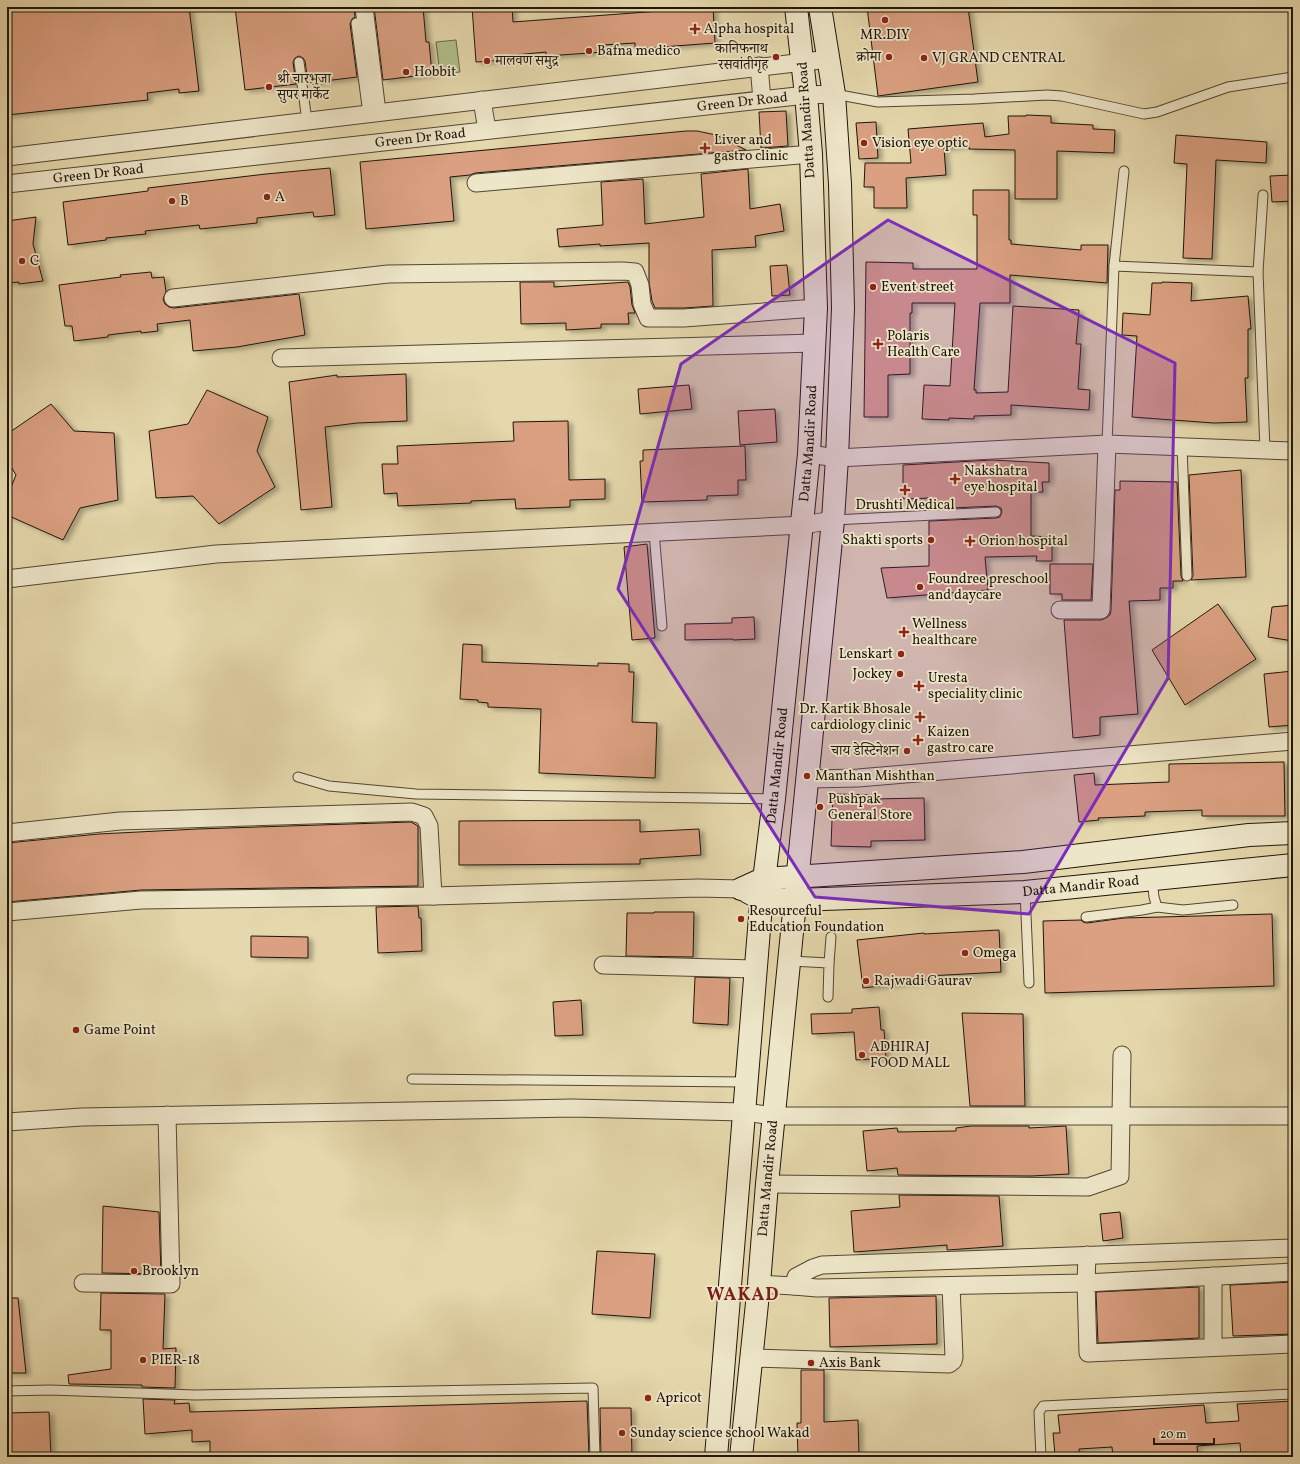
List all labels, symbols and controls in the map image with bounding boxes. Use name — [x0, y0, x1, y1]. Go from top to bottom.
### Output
marker: MR.DIY — [880, 15, 890, 25]
place label: Alpha hospital — [704, 20, 794, 39]
marker: Alpha hospital — [689, 23, 701, 35]
place label: MR.DIY — [860, 26, 910, 45]
place label: कानिफनाथ रसवांतीगृह — [714, 40, 769, 75]
place label: Bafna medico — [597, 42, 680, 61]
marker: Bafna medico — [584, 46, 594, 56]
place label: क्रोमा — [855, 48, 882, 67]
place label: VJ GRAND CENTRAL — [932, 49, 1065, 68]
place label: मालवण समुद्र — [494, 52, 560, 71]
marker: कानिफनाथ रसवांतीगृह — [771, 52, 781, 62]
marker: क्रोमा — [884, 52, 894, 62]
marker: VJ GRAND CENTRAL — [919, 53, 929, 63]
marker: मालवण समुद्र — [482, 56, 492, 66]
street label: Datta Mandir Road — [793, 61, 821, 179]
place label: Hobbit — [414, 63, 456, 82]
marker: Hobbit — [401, 67, 411, 77]
place label: श्री चारभुजा सुपर मार्केट — [276, 70, 331, 105]
marker: श्री चारभुजा सुपर मार्केट — [264, 82, 274, 92]
street label: Green Dr Road — [696, 88, 789, 117]
street label: Green Dr Road — [374, 123, 467, 152]
place label: Liver and gastro clinic — [714, 131, 788, 166]
place label: Vision eye optic — [872, 134, 968, 153]
marker: Vision eye optic — [859, 138, 869, 148]
marker: Liver and gastro clinic — [699, 142, 711, 154]
street label: Green Dr Road — [52, 159, 145, 188]
place label: A — [275, 188, 285, 207]
place label: B — [180, 192, 189, 211]
marker: A — [262, 192, 272, 202]
marker: B — [167, 196, 177, 206]
place label: C — [30, 252, 39, 271]
marker: C — [17, 256, 27, 266]
place label: Event street — [881, 278, 954, 297]
marker: Event street — [868, 282, 878, 292]
place label: Polaris Health Care — [887, 327, 960, 362]
marker: Polaris Health Care — [872, 338, 884, 350]
street label: Datta Mandir Road — [795, 384, 822, 503]
place label: Nakshatra eye hospital — [964, 462, 1037, 497]
marker: Nakshatra eye hospital — [949, 473, 961, 485]
marker: Drushti Medical — [900, 485, 910, 495]
place label: Drushti Medical — [855, 496, 955, 515]
place label: Shakti sports — [842, 531, 923, 550]
place label: Orion hospital — [979, 532, 1068, 551]
marker: Shakti sports — [926, 535, 936, 545]
marker: Orion hospital — [964, 535, 976, 547]
place label: Foundree preschool and daycare — [928, 570, 1048, 605]
marker: Foundree preschool and daycare — [915, 582, 925, 592]
place label: Wellness healthcare — [912, 615, 977, 650]
marker: Wellness healthcare — [899, 627, 909, 637]
place label: Lenskart — [839, 645, 893, 664]
marker: Lenskart — [896, 649, 906, 659]
place label: Jockey — [853, 665, 892, 684]
marker: Jockey — [895, 669, 905, 679]
place label: Uresta speciality clinic — [928, 669, 1023, 704]
marker: Uresta speciality clinic — [913, 680, 925, 692]
place label: Dr. Kartik Bhosale cardiology clinic — [799, 700, 911, 735]
street label: Datta Mandir Road — [761, 706, 793, 825]
marker: Dr. Kartik Bhosale cardiology clinic — [914, 711, 926, 723]
place label: Kaizen gastro care — [927, 723, 994, 758]
marker: Kaizen gastro care — [912, 734, 924, 746]
place label: चाय डेस्टिनेशन — [830, 741, 900, 761]
marker: चाय डेस्टिनेशन — [902, 746, 912, 756]
place label: Manthan Mishthan — [815, 767, 935, 786]
marker: Manthan Mishthan — [802, 771, 812, 781]
place label: Pushpak General Store — [828, 790, 913, 825]
marker: Pushpak General Store — [815, 802, 825, 812]
street label: Datta Mandir Road — [1021, 871, 1140, 902]
place label: Resourceful Education Foundation — [749, 902, 884, 937]
marker: Resourceful Education Foundation — [736, 914, 746, 924]
place label: Omega — [973, 944, 1016, 963]
marker: Omega — [960, 948, 970, 958]
place label: Rajwadi Gaurav — [874, 972, 973, 991]
marker: Rajwadi Gaurav — [861, 976, 871, 986]
place label: Game Point — [84, 1021, 156, 1040]
marker: Game Point — [71, 1025, 81, 1035]
place label: ADHIRAJ FOOD MALL — [870, 1038, 950, 1073]
marker: ADHIRAJ FOOD MALL — [857, 1050, 867, 1060]
street label: Datta Mandir Road — [753, 1119, 783, 1238]
place label: Brooklyn — [142, 1262, 199, 1281]
marker: Brooklyn — [129, 1266, 139, 1276]
district label: WAKAD — [707, 1283, 779, 1308]
place label: PIER-18 — [151, 1351, 200, 1370]
place label: Axis Bank — [819, 1354, 881, 1373]
marker: PIER-18 — [138, 1355, 148, 1365]
marker: Axis Bank — [806, 1358, 816, 1368]
place label: Apricot — [656, 1389, 702, 1408]
marker: Apricot — [643, 1393, 653, 1403]
scale bar — [1154, 1420, 1214, 1446]
place label: Sunday science school Wakad — [630, 1424, 810, 1443]
text: 20 m — [1160, 1427, 1187, 1443]
marker: Sunday science school Wakad — [617, 1428, 627, 1438]

